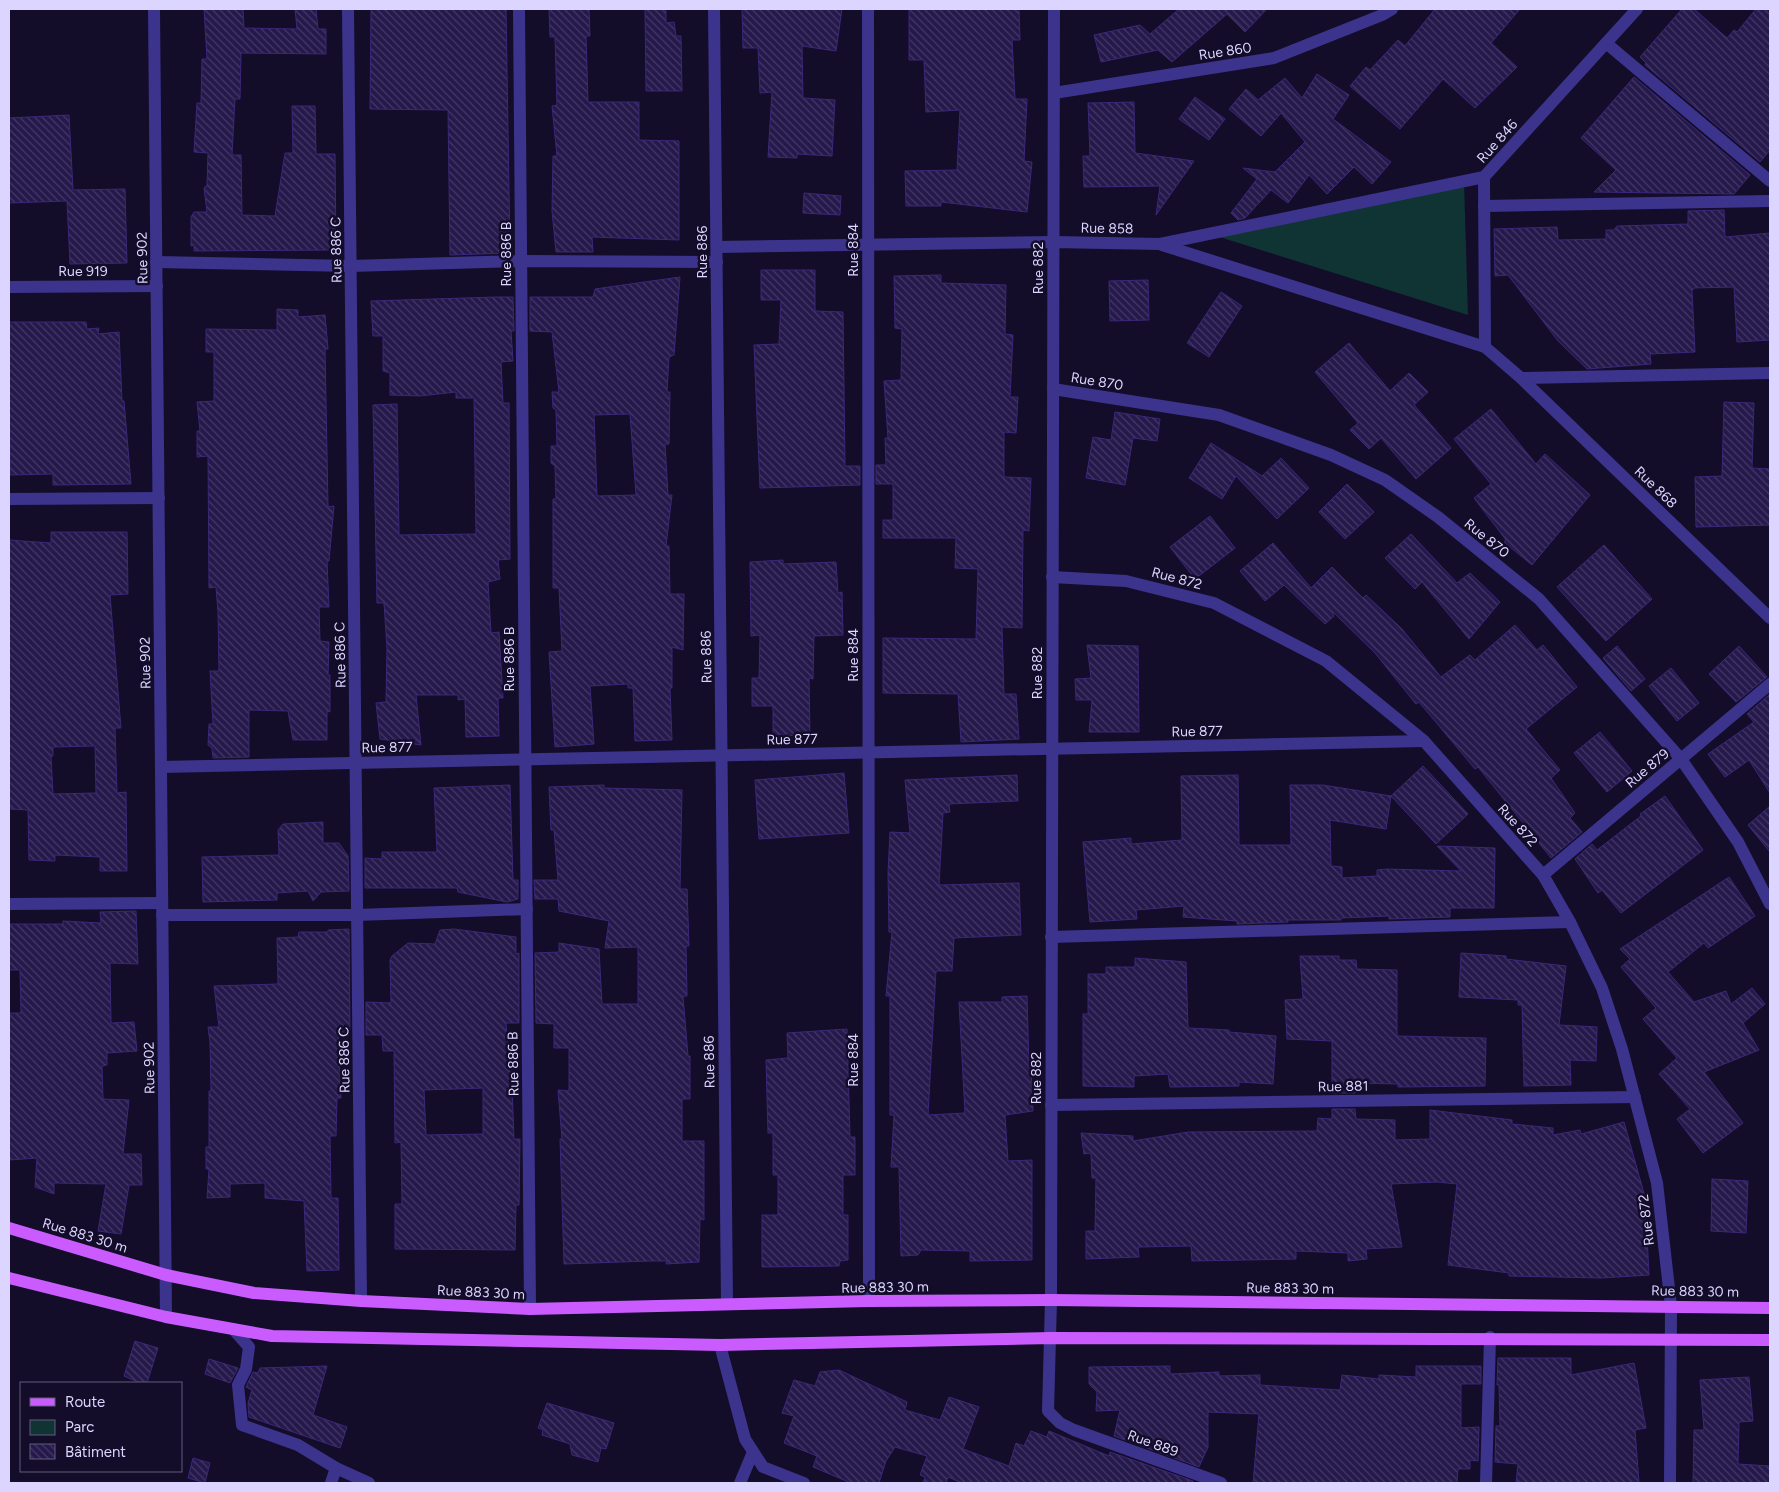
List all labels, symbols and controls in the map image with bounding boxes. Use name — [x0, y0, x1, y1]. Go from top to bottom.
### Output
street label: Rue 860 — [1197, 39, 1253, 64]
street label: Rue 846 — [1473, 116, 1521, 167]
street label: Rue 886 C — [327, 217, 346, 283]
street label: Rue 858 — [1080, 220, 1134, 237]
street label: Rue 886 B — [498, 222, 515, 286]
street label: Rue 884 — [845, 223, 862, 277]
street label: Rue 886 — [694, 226, 711, 278]
street label: Rue 902 — [134, 232, 151, 284]
street label: Rue 882 — [1030, 242, 1047, 294]
street label: Rue 919 — [58, 263, 108, 280]
street label: Rue 870 — [1070, 369, 1124, 394]
street label: Rue 868 — [1631, 463, 1681, 512]
street label: Rue 870 — [1461, 515, 1513, 562]
street label: Rue 872 — [1150, 564, 1204, 593]
street label: Rue 886 C — [331, 622, 350, 688]
street label: Rue 886 B — [501, 627, 518, 691]
street label: Rue 884 — [845, 628, 862, 682]
street label: Rue 886 — [698, 630, 715, 684]
street label: Rue 902 — [137, 637, 154, 689]
street label: Rue 882 — [1029, 647, 1046, 699]
street label: Rue 877 — [1171, 723, 1223, 740]
street label: Rue 877 — [766, 731, 818, 748]
street label: Rue 877 — [361, 739, 413, 756]
street label: Rue 879 — [1622, 745, 1673, 792]
street label: Rue 872 — [1494, 800, 1541, 850]
street label: Rue 886 C — [335, 1027, 354, 1093]
street label: Rue 886 B — [504, 1031, 523, 1097]
street label: Rue 884 — [845, 1033, 862, 1087]
street label: Rue 886 — [701, 1035, 718, 1089]
street label: Rue 902 — [141, 1042, 158, 1094]
street label: Rue 882 — [1028, 1052, 1045, 1104]
street label: Rue 881 — [1318, 1078, 1368, 1095]
street label: Rue 872 — [1635, 1193, 1658, 1247]
street label: Rue 883 30 m — [40, 1214, 129, 1256]
street label: Rue 883 30 m — [841, 1278, 929, 1297]
street label: Rue 883 30 m — [1246, 1279, 1334, 1298]
street label: Rue 883 30 m — [437, 1282, 525, 1303]
street label: Rue 883 30 m — [1651, 1282, 1739, 1301]
legend — [20, 1382, 182, 1472]
text: Route — [65, 1393, 105, 1411]
text: Parc — [65, 1418, 94, 1436]
street label: Rue 889 — [1125, 1426, 1181, 1461]
text: Bâtiment — [65, 1443, 126, 1461]

